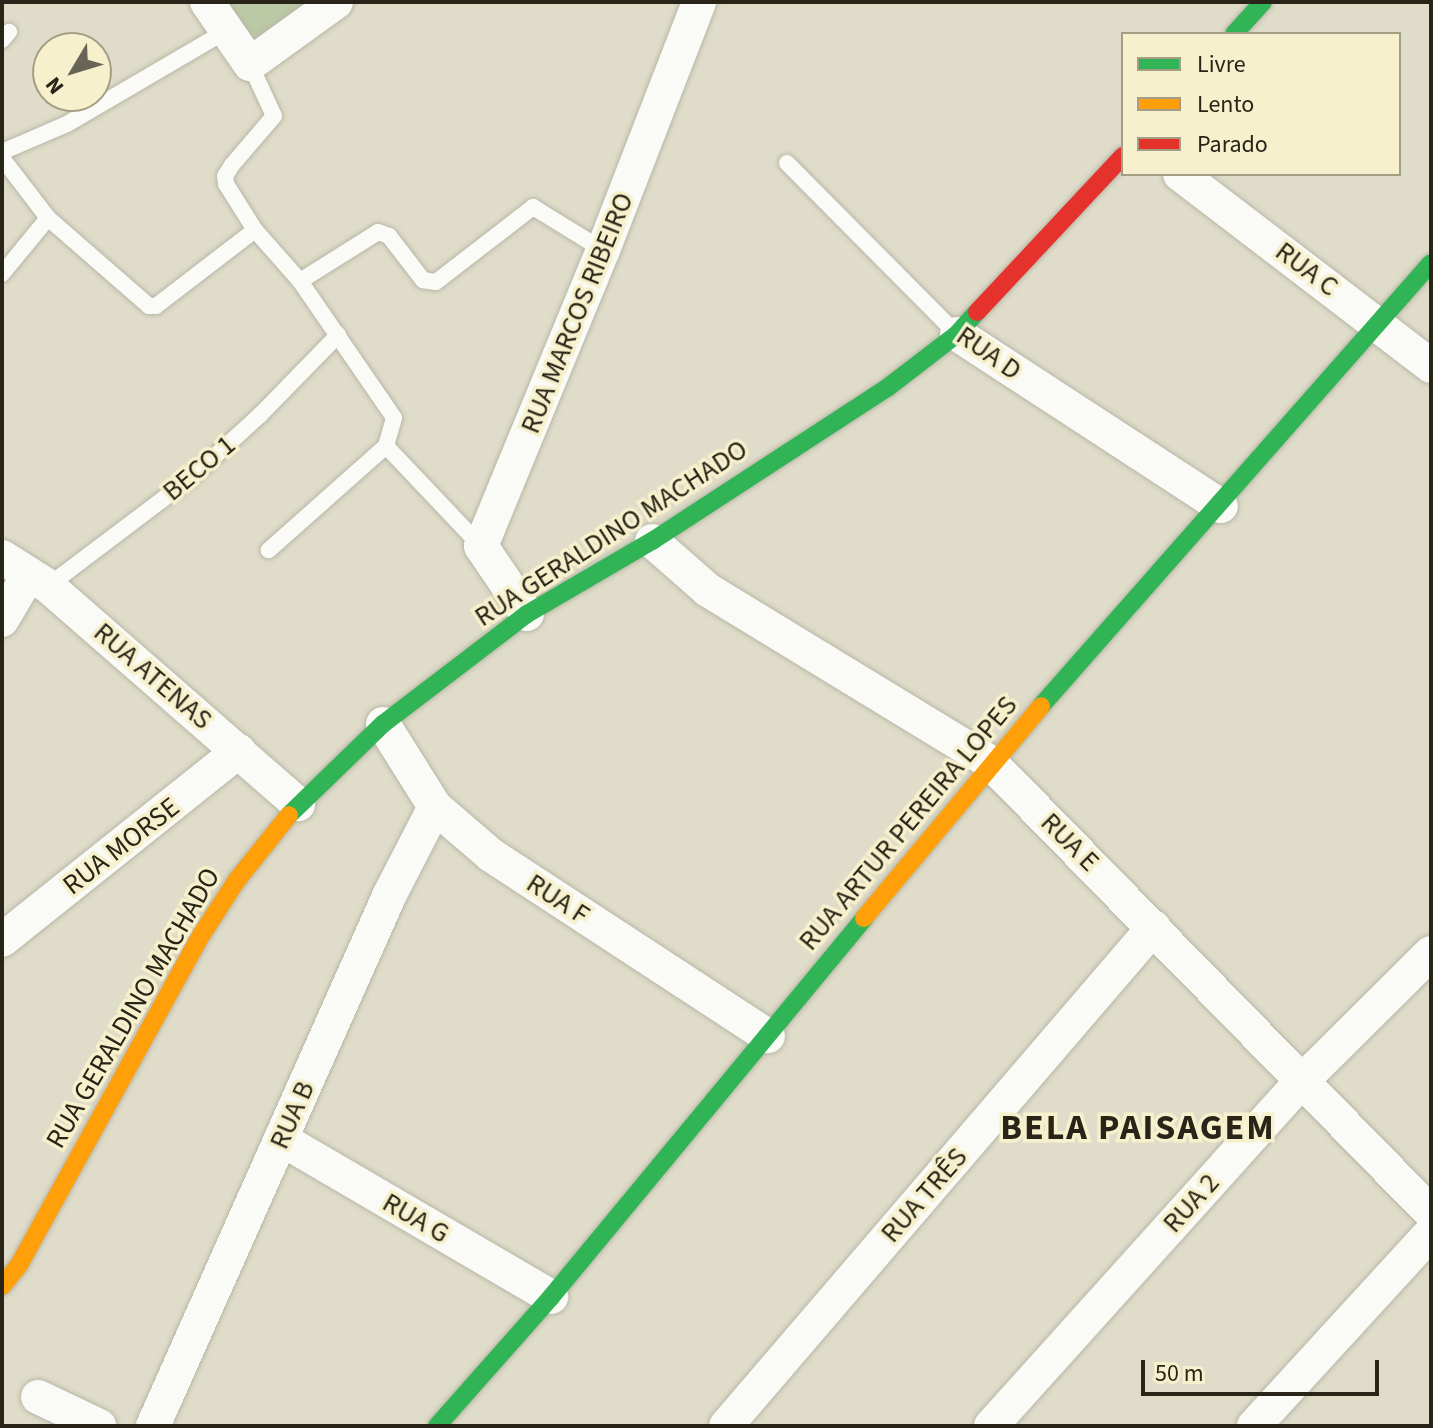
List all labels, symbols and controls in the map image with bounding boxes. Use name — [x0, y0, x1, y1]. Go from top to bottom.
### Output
north arrow — [32, 32, 112, 112]
legend — [1121, 32, 1401, 176]
text: Livre — [1197, 47, 1246, 82]
text: N — [38, 70, 72, 101]
text: Lento — [1197, 87, 1254, 122]
text: Parado — [1197, 127, 1268, 162]
street label: RUA MARCOS RIBEIRO — [513, 188, 641, 438]
street label: RUA C — [1269, 234, 1345, 304]
street label: RUA D — [950, 319, 1028, 387]
street label: BECO 1 — [156, 428, 242, 508]
street label: RUA GERALDINO MACHADO — [468, 432, 754, 634]
street label: RUA ATENAS — [87, 615, 219, 737]
street label: RUA ARTUR PEREIRA LOPES — [792, 689, 1024, 957]
street label: RUA MORSE — [56, 790, 186, 902]
street label: RUA E — [1034, 806, 1106, 878]
street label: RUA GERALDINO MACHADO — [39, 862, 227, 1154]
street label: RUA F — [520, 866, 596, 932]
street label: RUA B — [262, 1076, 322, 1154]
district label: BELA PAISAGEM — [1000, 1106, 1276, 1150]
street label: RUA TRÊS — [874, 1141, 974, 1249]
street label: RUA 2 — [1156, 1166, 1226, 1240]
street label: RUA G — [377, 1186, 455, 1250]
scale bar — [1145, 1344, 1383, 1394]
text: 50 m — [1155, 1356, 1204, 1391]

